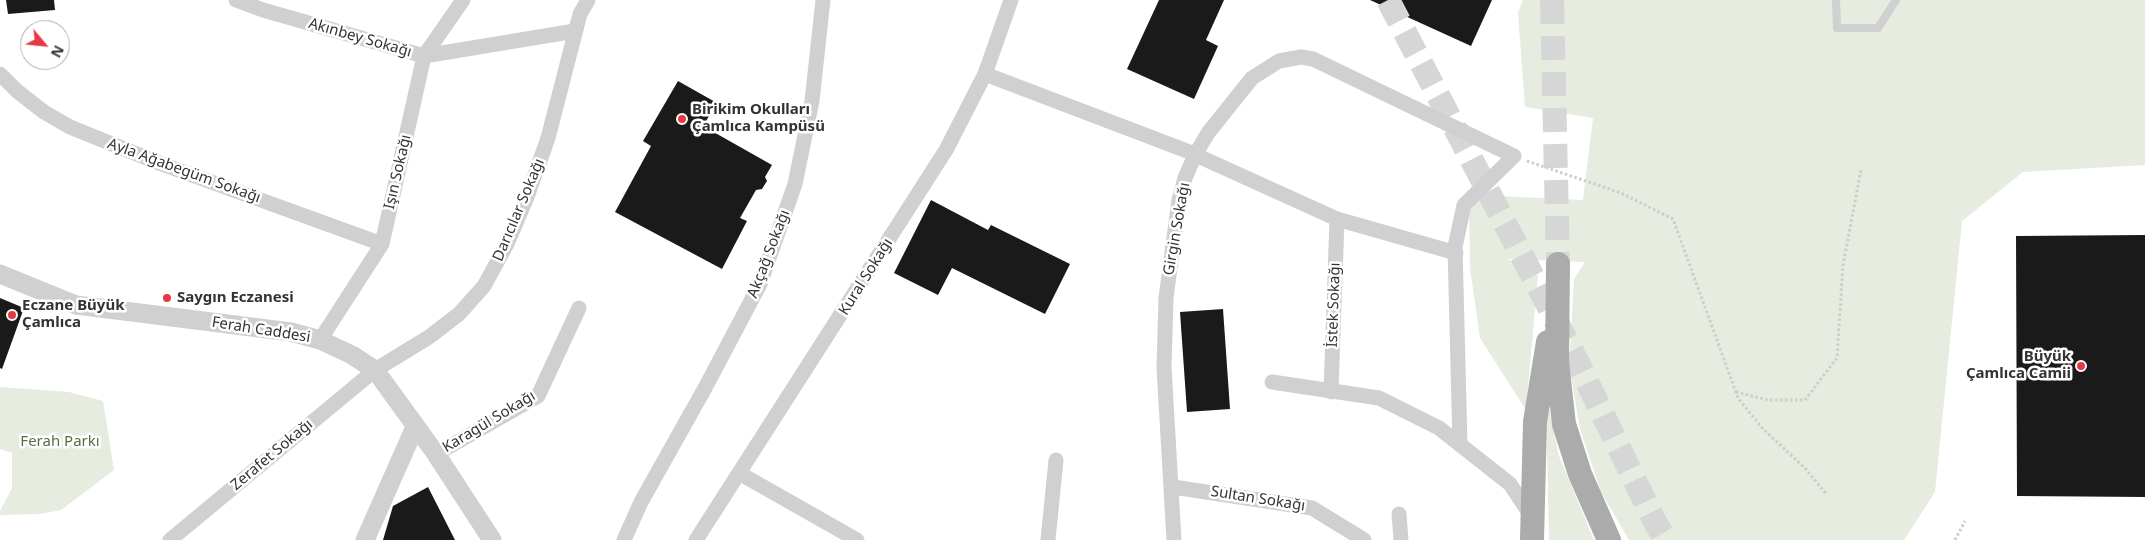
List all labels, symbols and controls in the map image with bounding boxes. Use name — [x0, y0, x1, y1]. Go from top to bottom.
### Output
street label: Akınbey Sokağı — [306, 15, 414, 61]
north arrow — [20, 20, 70, 70]
text: N — [47, 42, 69, 61]
place label: Birikim Okulları Çamlıca Kampüsü — [692, 101, 825, 136]
marker: Birikim Okulları Çamlıca Kampüsü — [676, 113, 688, 125]
street label: Işın Sokağı — [381, 133, 415, 211]
street label: Ayla Ağabegüm Sokağı — [105, 135, 263, 207]
street label: Darıcılar Sokağı — [489, 156, 549, 264]
street label: Girgin Sokağı — [1160, 181, 1194, 277]
street label: Akçağ Sokağı — [744, 207, 794, 301]
street label: Kural Sokağı — [835, 235, 897, 319]
street label: İstek Sokağı — [1324, 262, 1344, 348]
place label: Saygın Eczanesi — [177, 289, 294, 307]
marker: Saygın Eczanesi — [161, 292, 173, 304]
place label: Eczane Büyük Çamlıca — [22, 297, 124, 332]
marker: Eczane Büyük Çamlıca — [6, 309, 18, 321]
street label: Ferah Caddesi — [210, 313, 312, 347]
place label: Büyük Çamlıca Camii — [1966, 348, 2071, 383]
marker: Büyük Çamlıca Camii — [2075, 360, 2087, 372]
street label: Karagül Sokağı — [439, 387, 539, 457]
street label: Zerafet Sokağı — [227, 416, 317, 494]
park label: Ferah Parkı — [20, 433, 100, 451]
street label: Sultan Sokağı — [1210, 483, 1306, 515]

